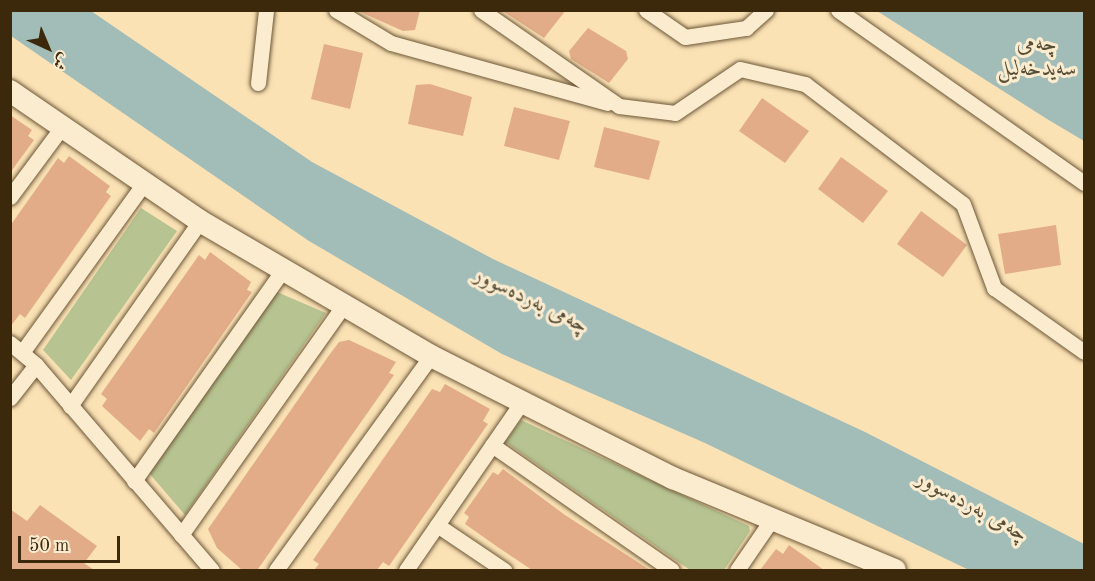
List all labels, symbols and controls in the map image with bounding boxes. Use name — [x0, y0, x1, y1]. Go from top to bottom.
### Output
north arrow — [18, 18, 78, 78]
water label: چەمی سەیدخەلیل — [997, 31, 1077, 82]
text: ش — [49, 50, 72, 72]
water label: چەمی بەردەسوور — [470, 262, 592, 340]
water label: چەمی بەردەسوور — [911, 465, 1033, 549]
scale bar — [21, 524, 123, 562]
text: 50 m — [29, 537, 69, 555]

